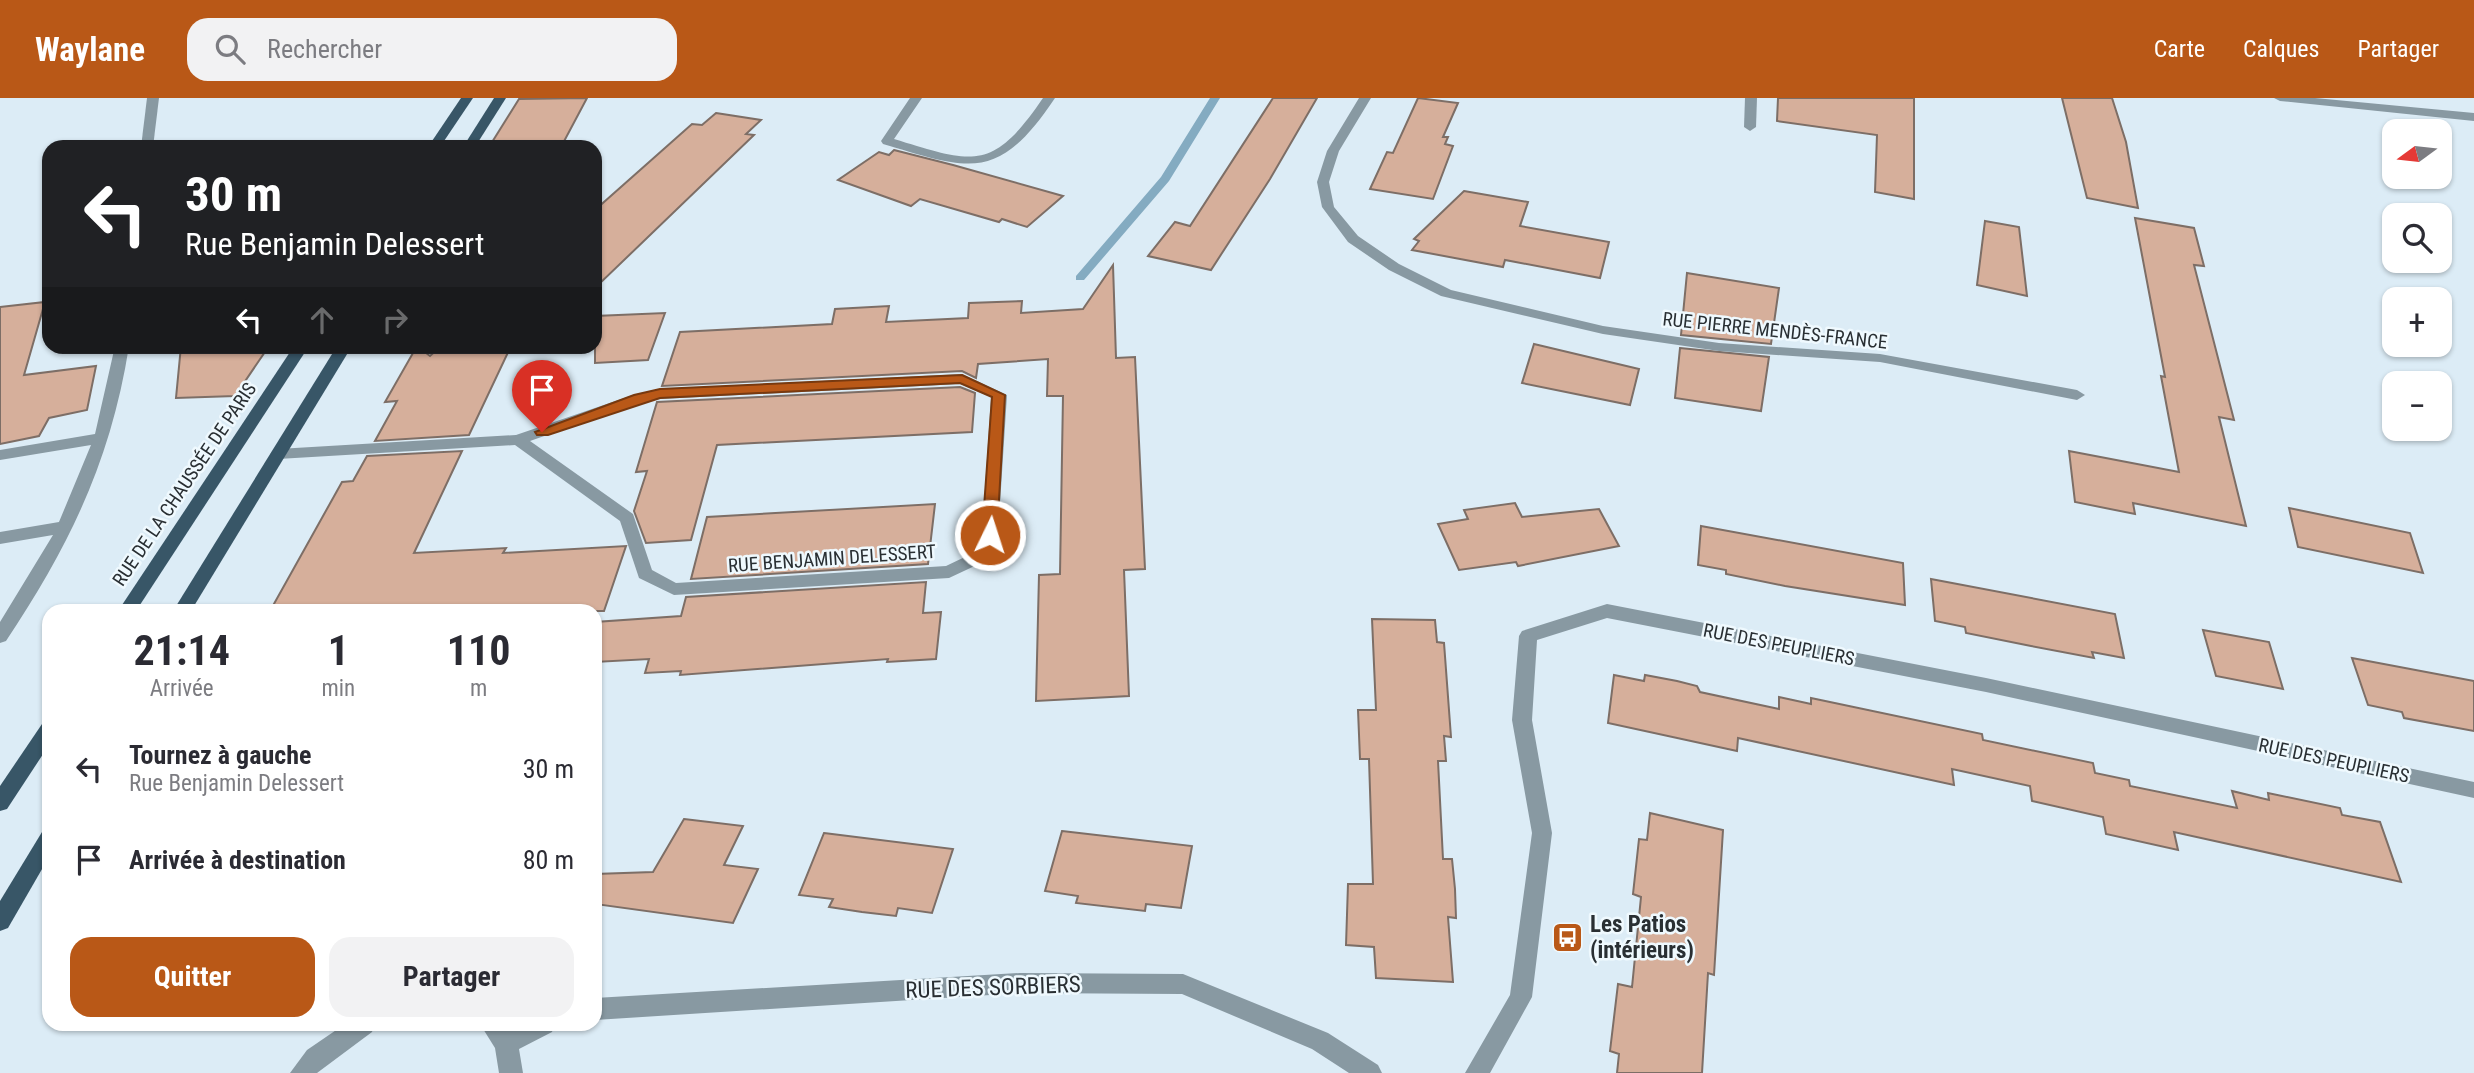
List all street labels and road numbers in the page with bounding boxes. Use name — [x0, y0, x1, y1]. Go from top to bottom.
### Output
street label: RUE PIERRE MENDÈS-FRANCE — [1661, 307, 1888, 354]
street label: RUE DE LA CHAUSSÉE DE PARIS — [108, 378, 261, 590]
street label: RUE BENJAMIN DELESSERT — [727, 540, 937, 577]
street label: RUE DES PEUPLIERS — [1701, 619, 1857, 670]
street label: RUE DES PEUPLIERS — [2256, 733, 2411, 788]
street label: RUE DES SORBIERS — [905, 971, 1081, 1004]

